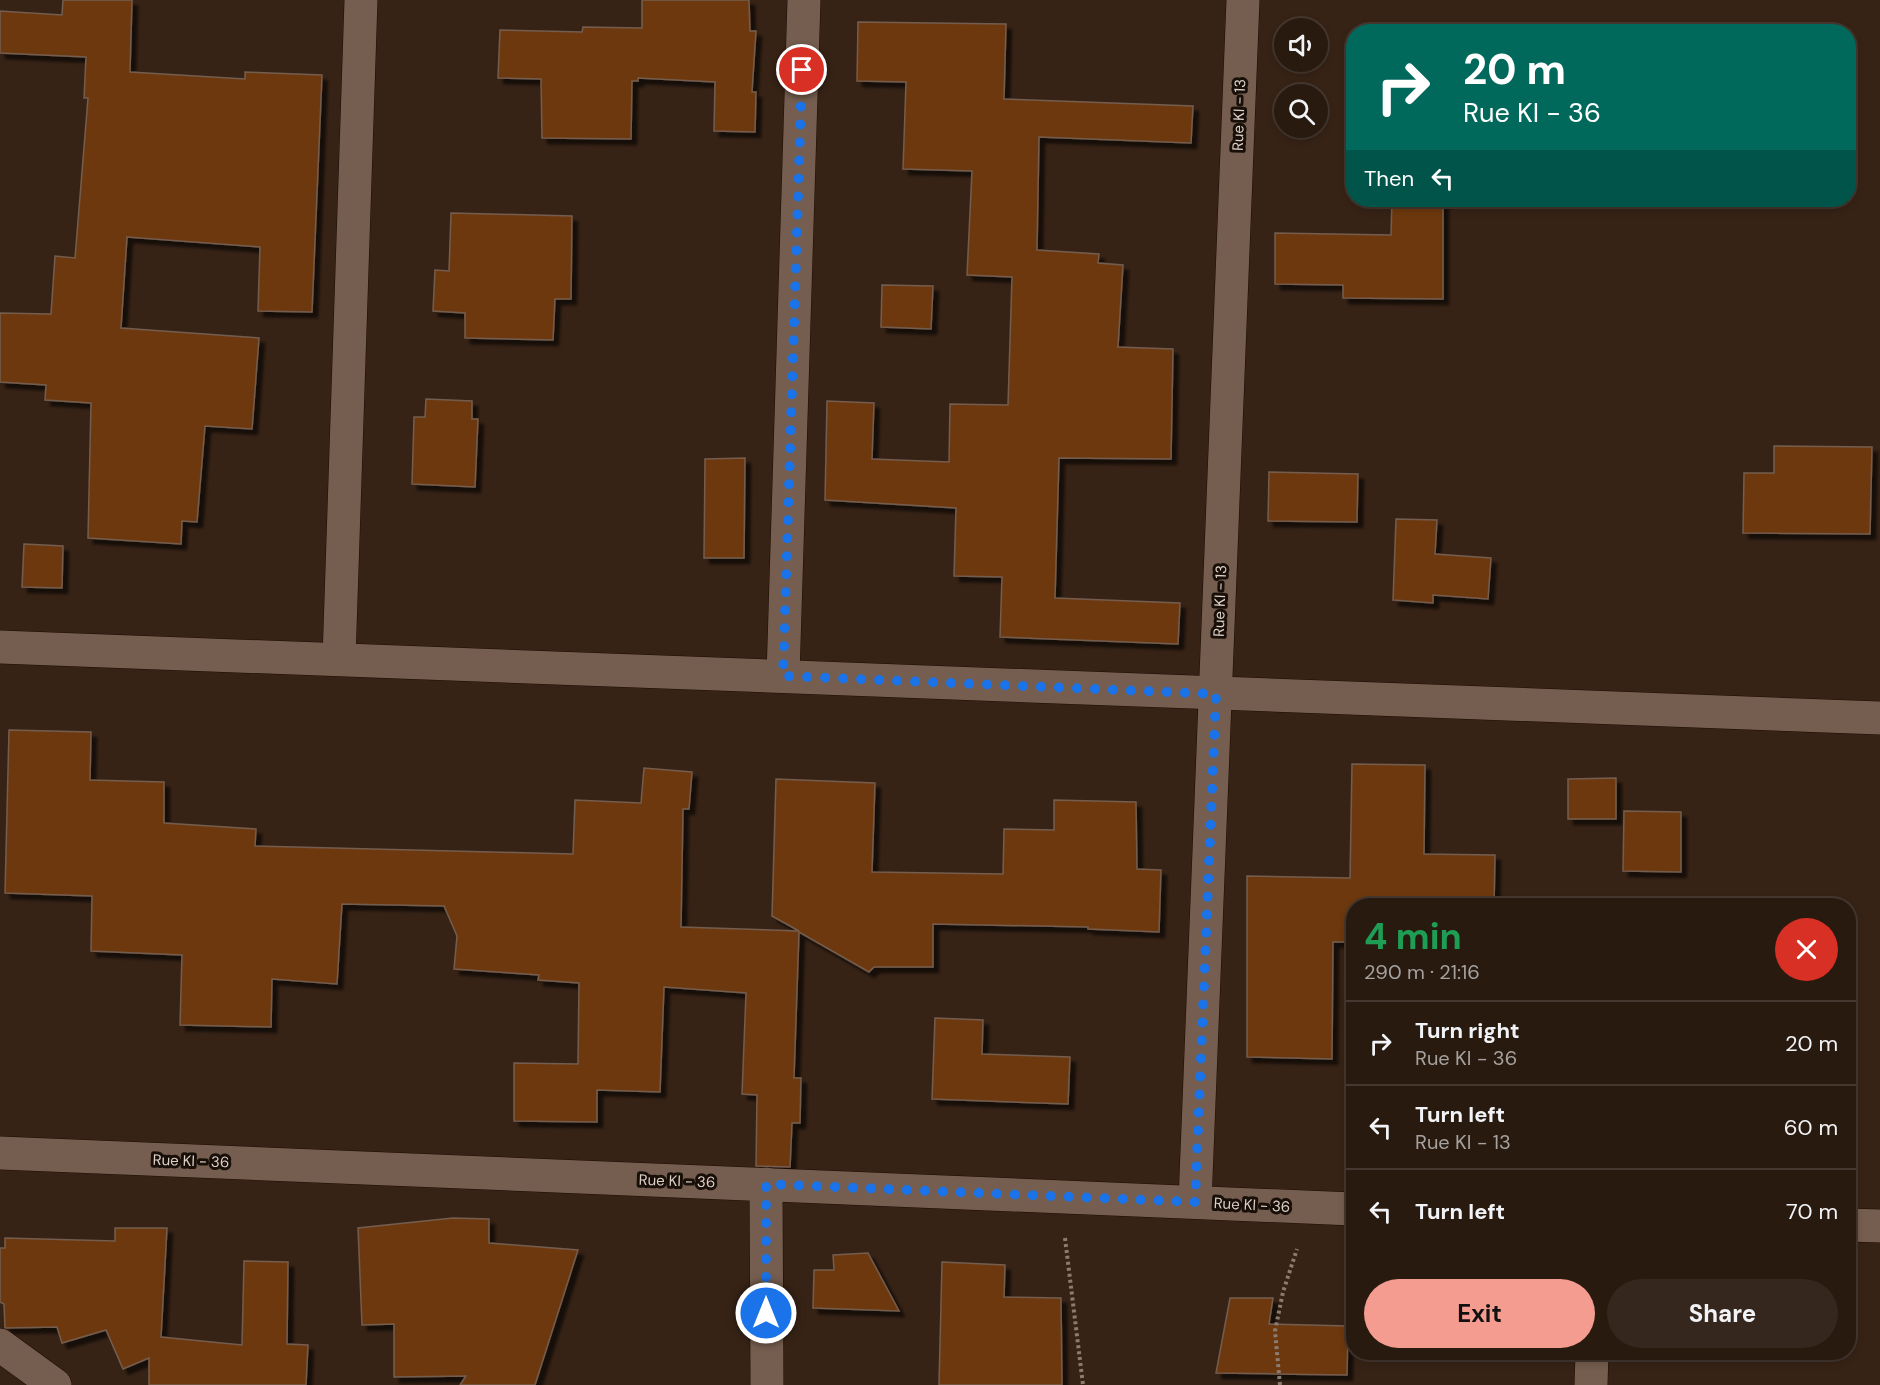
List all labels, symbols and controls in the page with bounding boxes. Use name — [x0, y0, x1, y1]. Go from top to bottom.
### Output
map controls — [1274, 18, 1328, 138]
button: sound — [1274, 18, 1328, 72]
text: 20 m — [1463, 42, 1566, 97]
pin — [776, 44, 827, 95]
icon: right — [1364, 48, 1442, 126]
icon: arrive — [785, 53, 818, 86]
street label: Rue KI - 13 — [1228, 79, 1250, 151]
button: search — [1274, 84, 1328, 138]
text: Rue KI - 36 — [1463, 95, 1601, 130]
icon: left — [1426, 162, 1459, 195]
text: Then — [1364, 164, 1414, 193]
street label: Rue KI - 13 — [1209, 565, 1231, 637]
text: 4 min — [1364, 913, 1462, 960]
button: close — [1775, 918, 1838, 981]
text: 290 m · 21:16 — [1364, 959, 1480, 985]
text: Turn right — [1415, 1016, 1520, 1045]
icon: right — [1364, 1027, 1397, 1060]
text: 20 m — [1785, 1029, 1838, 1058]
text: Rue KI - 36 — [1415, 1045, 1517, 1071]
text: Turn left — [1415, 1100, 1505, 1129]
icon: left — [1364, 1111, 1397, 1144]
text: 60 m — [1784, 1113, 1838, 1142]
text: Rue KI - 13 — [1415, 1129, 1511, 1155]
street label: Rue KI - 36 — [152, 1150, 230, 1172]
street label: Rue KI - 36 — [638, 1170, 716, 1192]
street label: Rue KI - 36 — [1213, 1193, 1291, 1217]
icon: left — [1364, 1195, 1397, 1228]
text: Turn left — [1415, 1197, 1505, 1226]
text: 70 m — [1786, 1197, 1838, 1226]
button: Exit — [1364, 1279, 1595, 1348]
button: Share — [1607, 1279, 1838, 1348]
position arrow — [734, 1281, 798, 1345]

